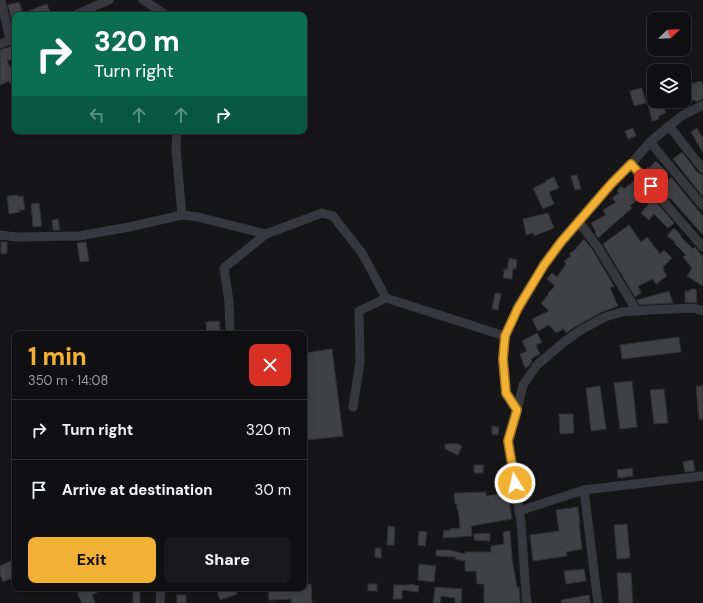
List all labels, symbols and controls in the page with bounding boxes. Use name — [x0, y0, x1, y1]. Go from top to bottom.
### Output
north arrow — [647, 12, 691, 56]
map controls — [647, 12, 691, 108]
text: 320 m — [94, 23, 180, 60]
icon: right — [28, 28, 80, 80]
text: Turn right — [94, 59, 174, 83]
button: layers — [647, 64, 691, 108]
icon: left — [86, 104, 108, 126]
icon: ahead — [128, 104, 150, 126]
icon: ahead — [170, 104, 192, 126]
icon: right — [212, 104, 234, 126]
pin — [634, 169, 668, 203]
icon: arrive — [640, 175, 662, 197]
text: 1 min — [28, 341, 87, 372]
button: close — [249, 344, 291, 386]
text: 350 m · 14:08 — [28, 372, 108, 389]
icon: right — [28, 419, 50, 441]
text: Turn right — [62, 420, 133, 440]
text: 320 m — [246, 420, 291, 440]
position arrow — [494, 462, 536, 504]
icon: arrive — [28, 479, 50, 501]
text: Arrive at destination — [62, 480, 213, 500]
text: 30 m — [255, 480, 291, 500]
button: Exit — [28, 537, 156, 583]
button: Share — [164, 537, 291, 583]

